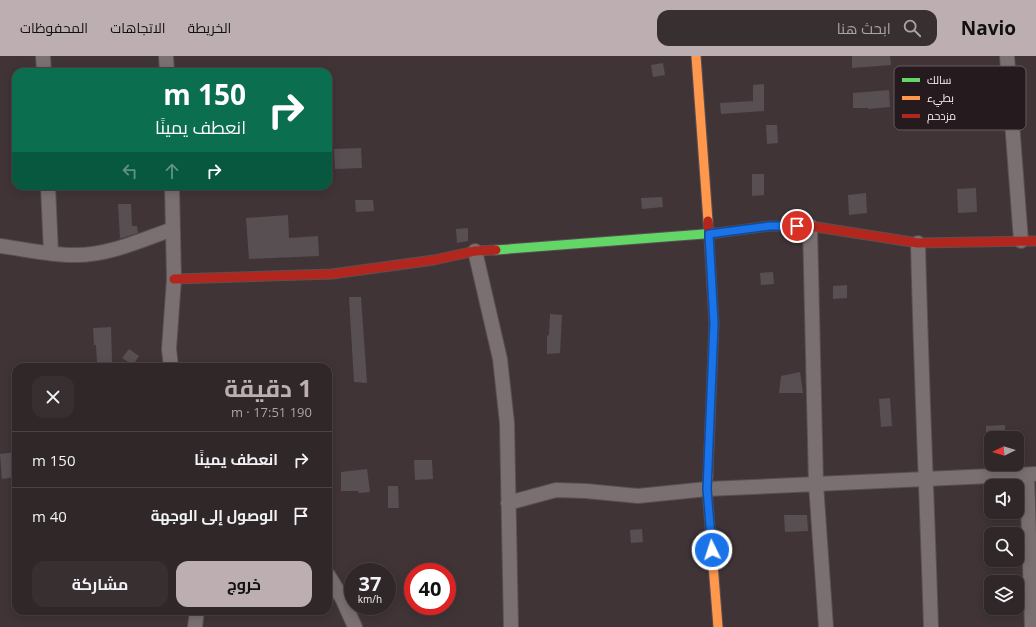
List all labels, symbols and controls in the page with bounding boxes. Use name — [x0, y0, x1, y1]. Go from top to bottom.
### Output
search box — [657, 10, 937, 46]
text: Navio — [961, 15, 1016, 41]
icon: search — [901, 17, 923, 39]
text: المحفوظات — [20, 18, 88, 37]
text: الاتجاهات — [110, 18, 166, 37]
text: الخريطة — [188, 18, 231, 37]
text: ابحث هنا — [837, 18, 891, 38]
legend — [894, 66, 1026, 130]
text: سالك — [927, 72, 951, 87]
text: 150 m — [163, 75, 246, 113]
icon: right — [260, 84, 312, 136]
text: بطيء — [927, 90, 954, 107]
text: مزدحم — [927, 108, 956, 124]
text: انعطف يمينًا — [155, 115, 246, 139]
icon: left — [119, 160, 141, 182]
icon: ahead — [161, 160, 183, 182]
icon: right — [203, 160, 225, 182]
pin — [780, 209, 814, 243]
icon: arrive — [786, 215, 808, 237]
text: 1 دقيقة — [224, 371, 312, 404]
button: close — [32, 376, 74, 418]
text: 190 m · 17:51 — [231, 403, 312, 421]
north arrow — [984, 431, 1024, 471]
map controls — [984, 431, 1024, 615]
text: انعطف يمينًا — [194, 449, 278, 469]
icon: right — [290, 449, 312, 471]
text: 150 m — [32, 450, 76, 470]
button: sound — [984, 479, 1024, 519]
text: الوصول إلى الوجهة — [151, 505, 278, 525]
icon: arrive — [290, 505, 312, 527]
text: 40 m — [32, 506, 67, 526]
button: search — [984, 527, 1024, 567]
position arrow — [691, 529, 733, 571]
button: مشاركة — [32, 561, 168, 607]
button: خروج — [176, 561, 312, 607]
speed limit sign: 40 — [404, 563, 456, 615]
text: 37 — [359, 570, 381, 597]
button: layers — [984, 575, 1024, 615]
text: km/h — [358, 592, 382, 606]

